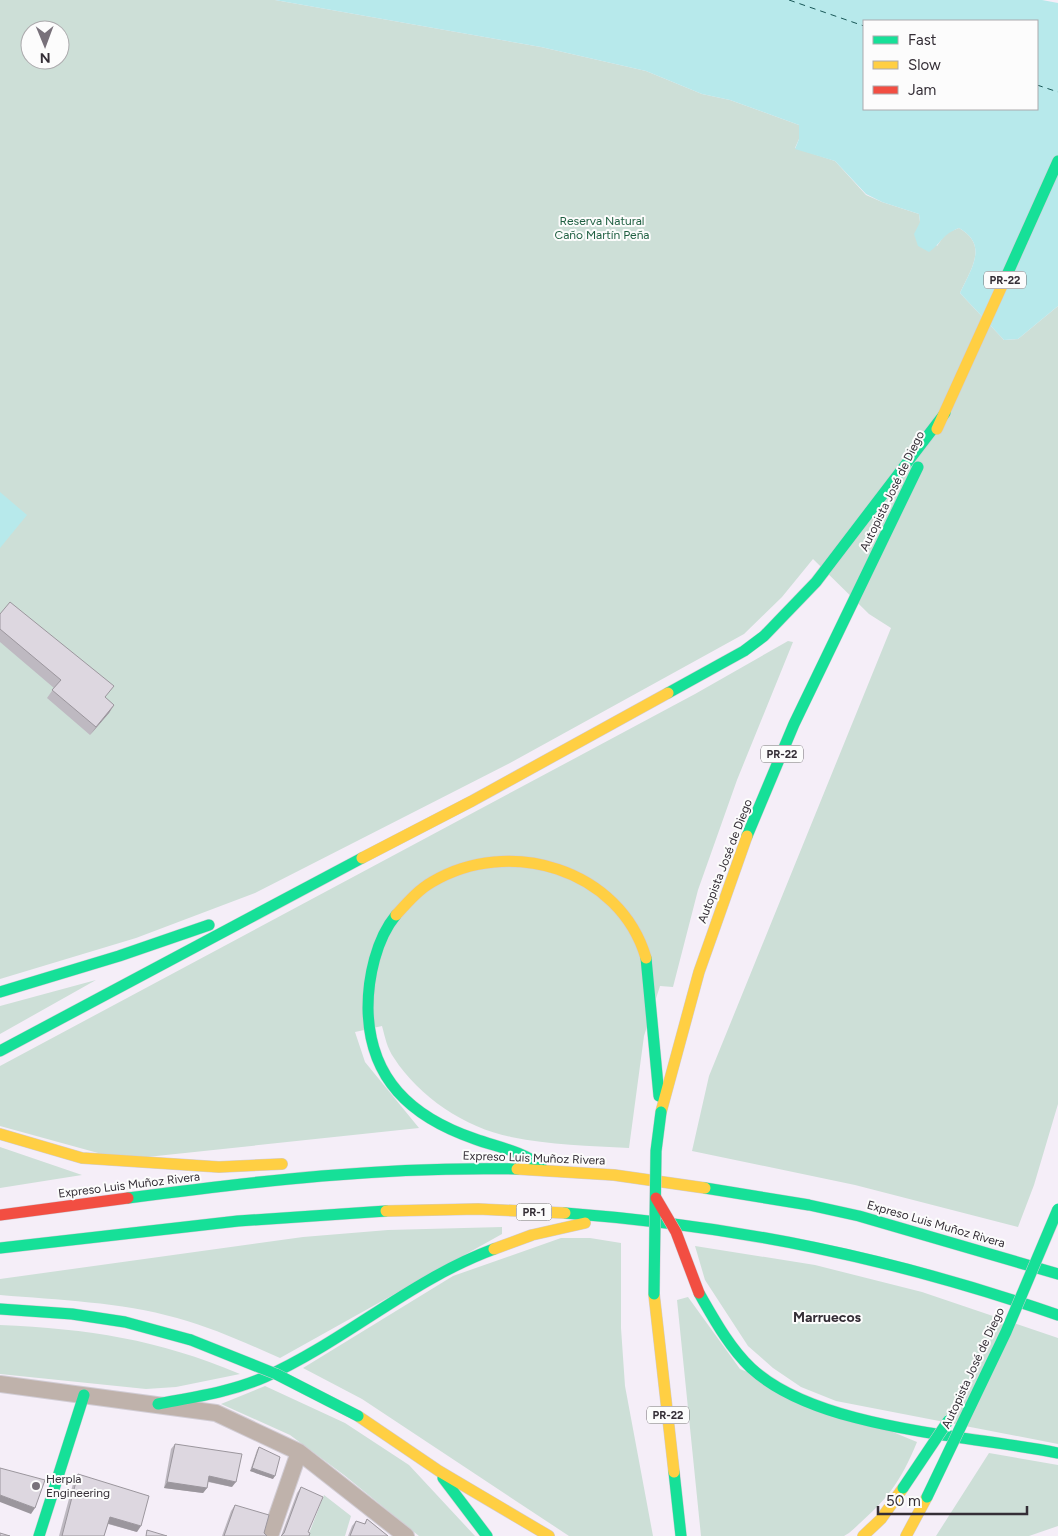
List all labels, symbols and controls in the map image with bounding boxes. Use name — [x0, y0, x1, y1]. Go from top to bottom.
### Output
north arrow — [20, 20, 70, 70]
legend — [863, 20, 1038, 110]
text: Fast — [908, 31, 937, 49]
text: N — [40, 49, 51, 66]
text: Slow — [908, 56, 941, 74]
text: Jam — [908, 81, 936, 99]
park label: Reserva Natural Caño Martín Peña — [555, 214, 649, 242]
road number: PR-22 — [984, 272, 1026, 288]
street label: Autopista José de Diego — [857, 429, 927, 553]
road number: PR-22 — [761, 746, 803, 762]
street label: Autopista José de Diego — [695, 797, 755, 925]
street label: Expreso Luis Muñoz Rivera — [462, 1149, 606, 1167]
street label: Expreso Luis Muñoz Rivera — [57, 1169, 201, 1201]
street label: Expreso Luis Muñoz Rivera — [865, 1198, 1007, 1250]
road number: PR-1 — [516, 1204, 552, 1220]
street label: Autopista José de Diego — [939, 1305, 1007, 1431]
district label: Marruecos — [793, 1309, 862, 1326]
road number: PR-22 — [647, 1406, 689, 1424]
place label: Herpla Engineering — [46, 1472, 110, 1500]
marker: Herpla Engineering — [30, 1480, 42, 1492]
scale bar — [878, 1484, 1027, 1516]
text: 50 m — [886, 1492, 921, 1510]

